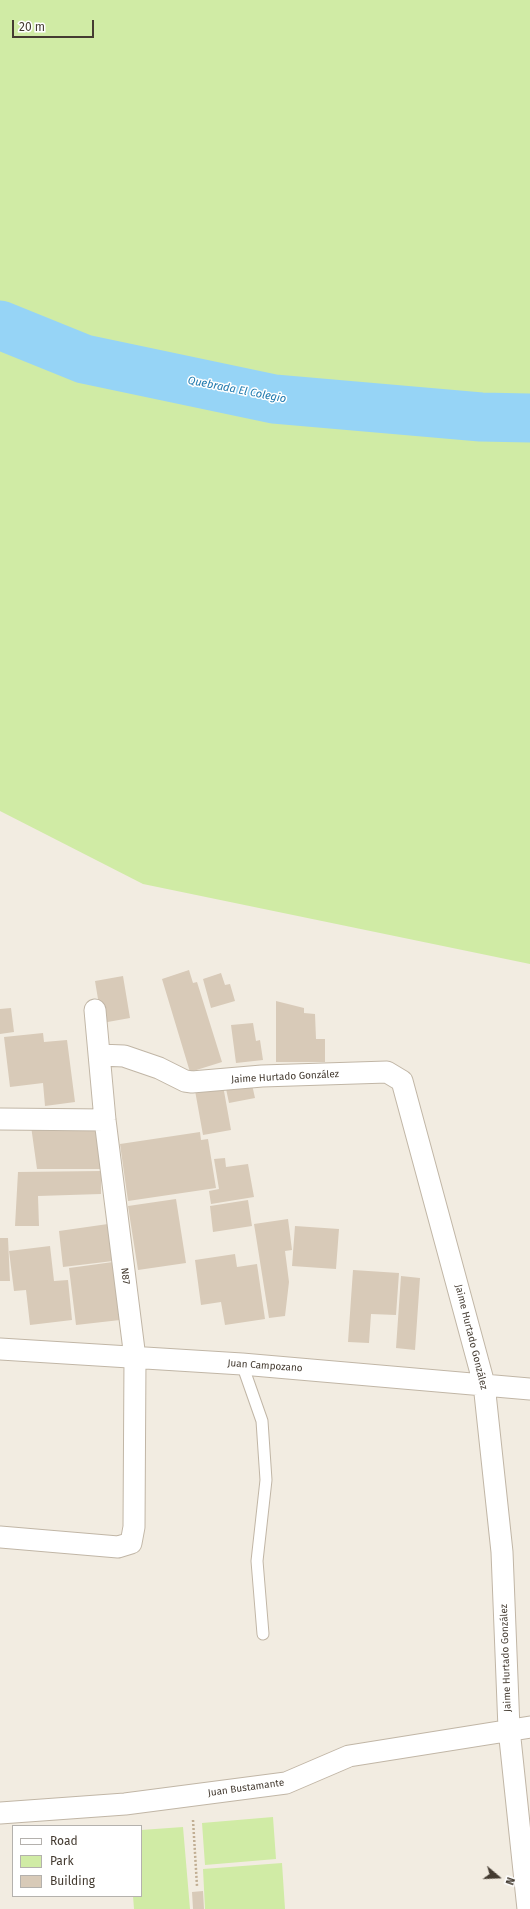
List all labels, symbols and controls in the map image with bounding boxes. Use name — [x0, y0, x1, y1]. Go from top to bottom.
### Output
scale bar — [14, 12, 96, 38]
text: 20 m — [19, 20, 45, 34]
water label: Quebrada El Colegio — [187, 374, 287, 406]
street label: Jaime Hurtado González — [231, 1068, 339, 1086]
street label: N87 — [118, 1267, 132, 1285]
street label: Jaime Hurtado González — [452, 1283, 490, 1391]
street label: Juan Campozano — [227, 1357, 303, 1375]
street label: Jaime Hurtado González — [498, 1604, 514, 1712]
street label: Juan Bustamante — [207, 1777, 285, 1799]
legend — [12, 1825, 142, 1897]
text: Road — [50, 1834, 78, 1848]
text: Park — [50, 1854, 74, 1868]
north arrow — [478, 1857, 518, 1897]
text: Building — [50, 1874, 95, 1888]
text: N — [502, 1875, 517, 1887]

